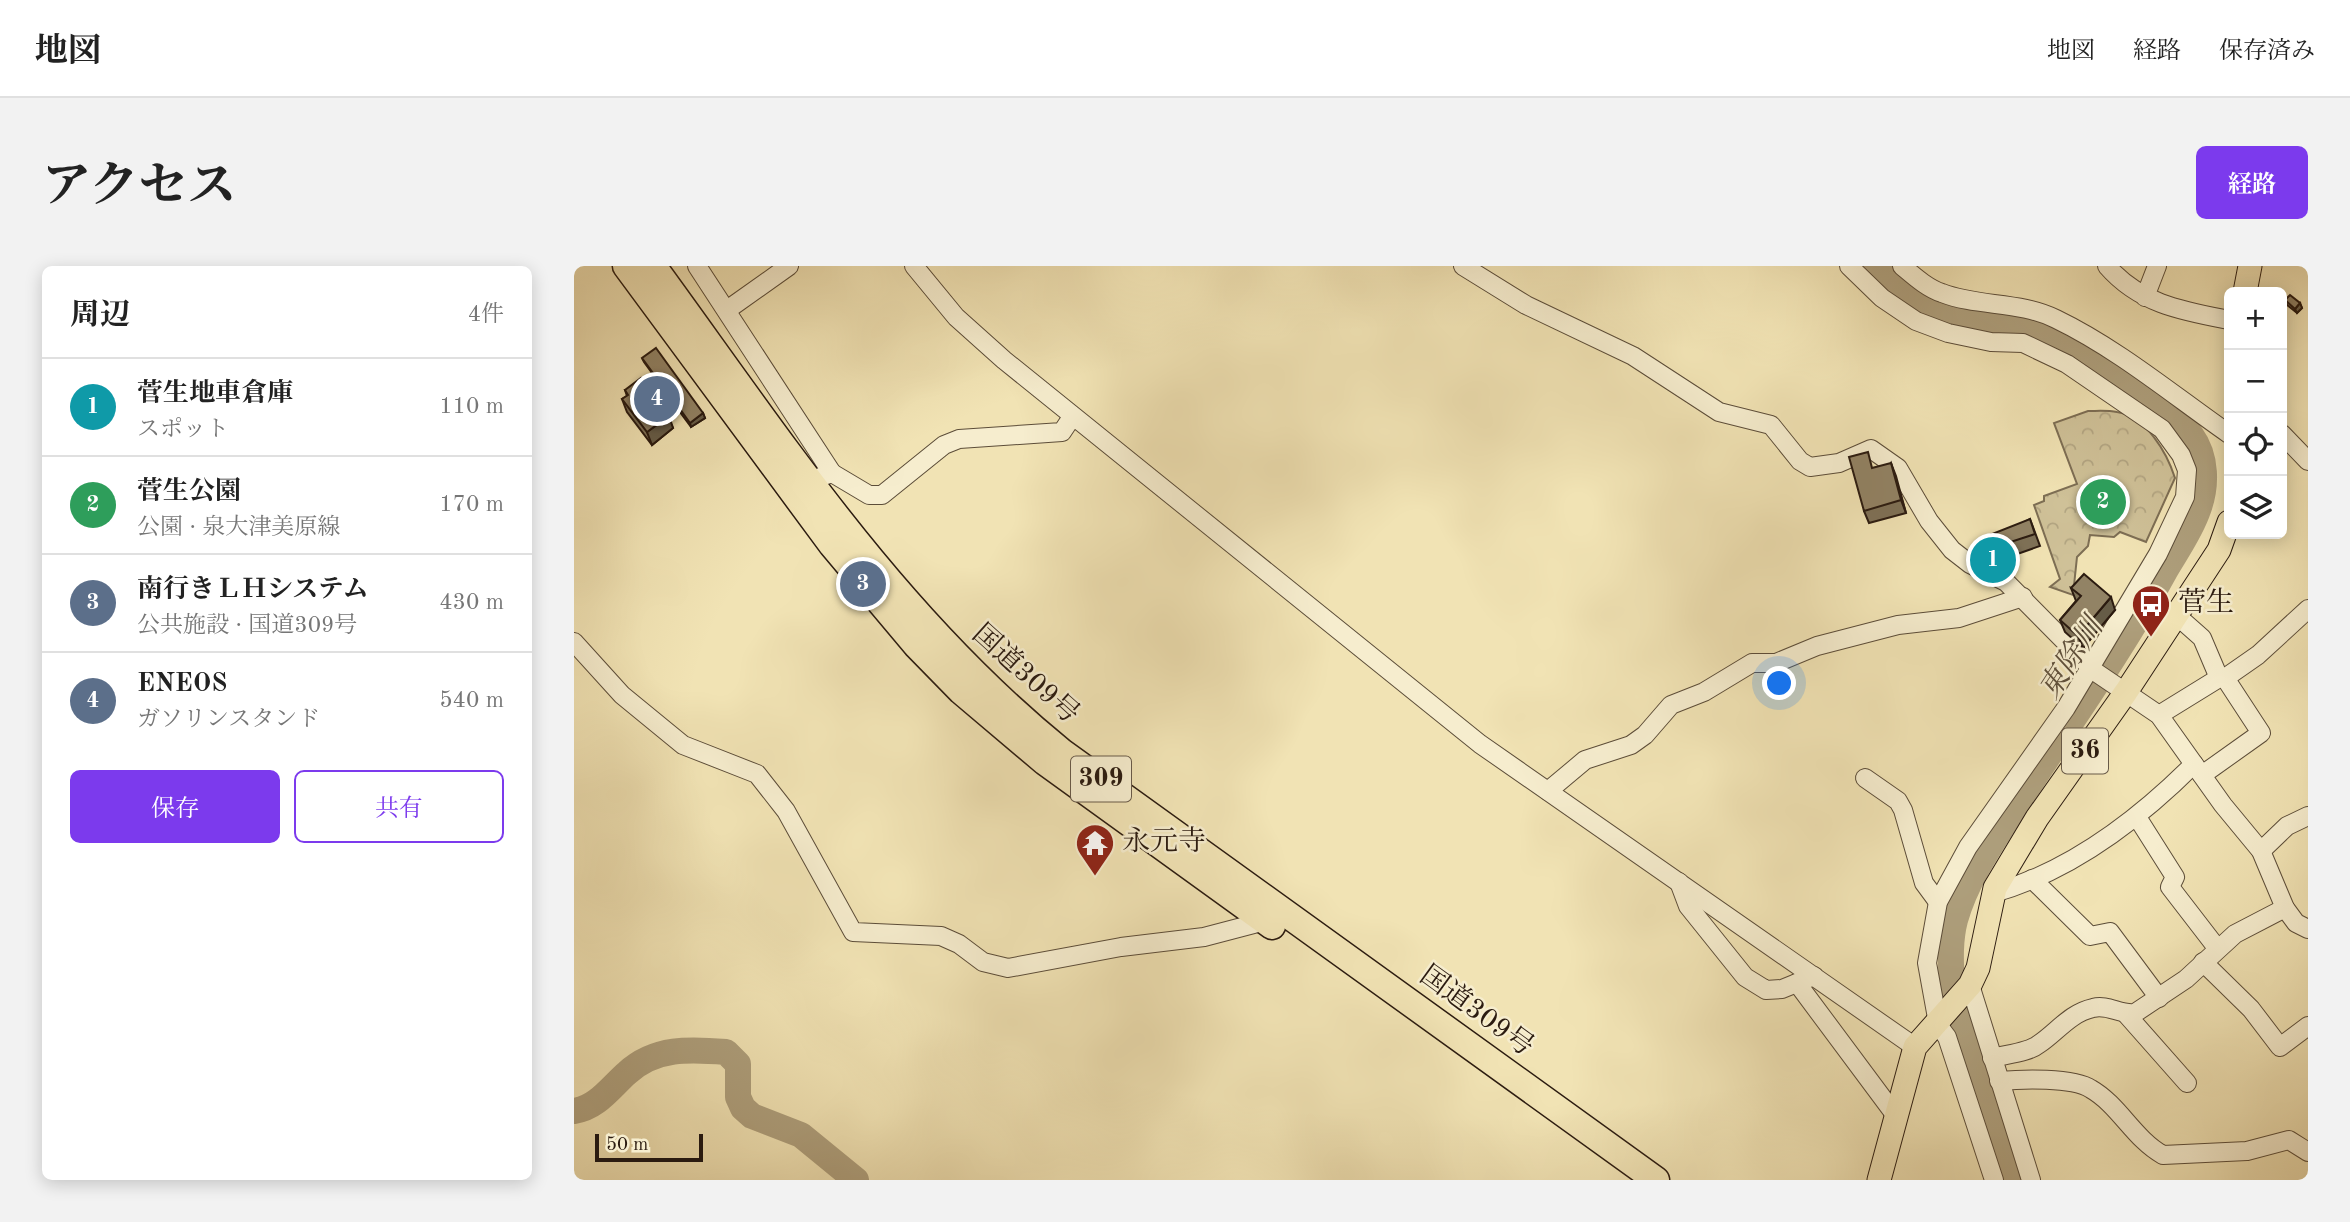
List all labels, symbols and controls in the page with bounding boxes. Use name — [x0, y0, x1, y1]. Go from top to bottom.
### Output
text: 地図 — [35, 36, 101, 69]
text: 地図 — [2047, 40, 2095, 64]
text: 経路 — [2133, 40, 2181, 64]
text: 保存済み — [2219, 40, 2315, 64]
button: 経路 — [2196, 146, 2308, 219]
text: アクセス — [42, 164, 237, 213]
map controls — [2224, 287, 2287, 539]
button: + — [2224, 287, 2287, 350]
text: 周辺 — [70, 301, 130, 331]
text: 4件 — [468, 303, 504, 326]
button: − — [2224, 350, 2287, 413]
pin: 4 — [634, 373, 680, 425]
text: 菅生地車倉庫 — [137, 381, 293, 407]
text: 1 — [86, 395, 100, 418]
text: 110 m — [439, 395, 504, 418]
button: locate — [2224, 413, 2287, 476]
text: スポット — [137, 418, 229, 441]
pin: 2 — [2080, 476, 2126, 528]
button: layers — [2224, 476, 2287, 539]
text: 菅生公園 — [137, 479, 241, 505]
text: 2 — [86, 493, 100, 516]
text: 170 m — [439, 493, 504, 516]
text: 公園 · 泉大津美原線 — [137, 516, 340, 539]
pin: 1 — [1970, 534, 2016, 586]
pin: 3 — [840, 558, 886, 610]
text: 南行きＬＨシステム — [137, 577, 368, 603]
bus stop icon: 菅生 — [2130, 583, 2172, 638]
place label: 菅生 — [2178, 587, 2234, 618]
text: 3 — [86, 591, 100, 614]
text: 430 m — [439, 591, 504, 614]
water label: 東除川 — [2032, 609, 2111, 705]
text: 公共施設 · 国道309号 — [137, 614, 357, 637]
street label: 国道309号 — [966, 618, 1086, 730]
your location — [1762, 666, 1796, 700]
text: ENEOS — [137, 671, 227, 697]
text: 4 — [86, 689, 100, 712]
text: 540 m — [439, 689, 504, 712]
text: ガソリンスタンド — [137, 708, 320, 731]
road number: 36 — [2062, 729, 2108, 774]
road number: 309 — [1071, 757, 1131, 802]
button: 保存 — [70, 770, 280, 843]
button: 共有 — [294, 770, 504, 843]
temple icon: 永元寺 — [1074, 822, 1116, 877]
place label: 永元寺 — [1122, 826, 1206, 857]
street label: 国道309号 — [1414, 959, 1540, 1062]
scale bar — [595, 1131, 704, 1163]
text: 50 m — [606, 1136, 648, 1155]

